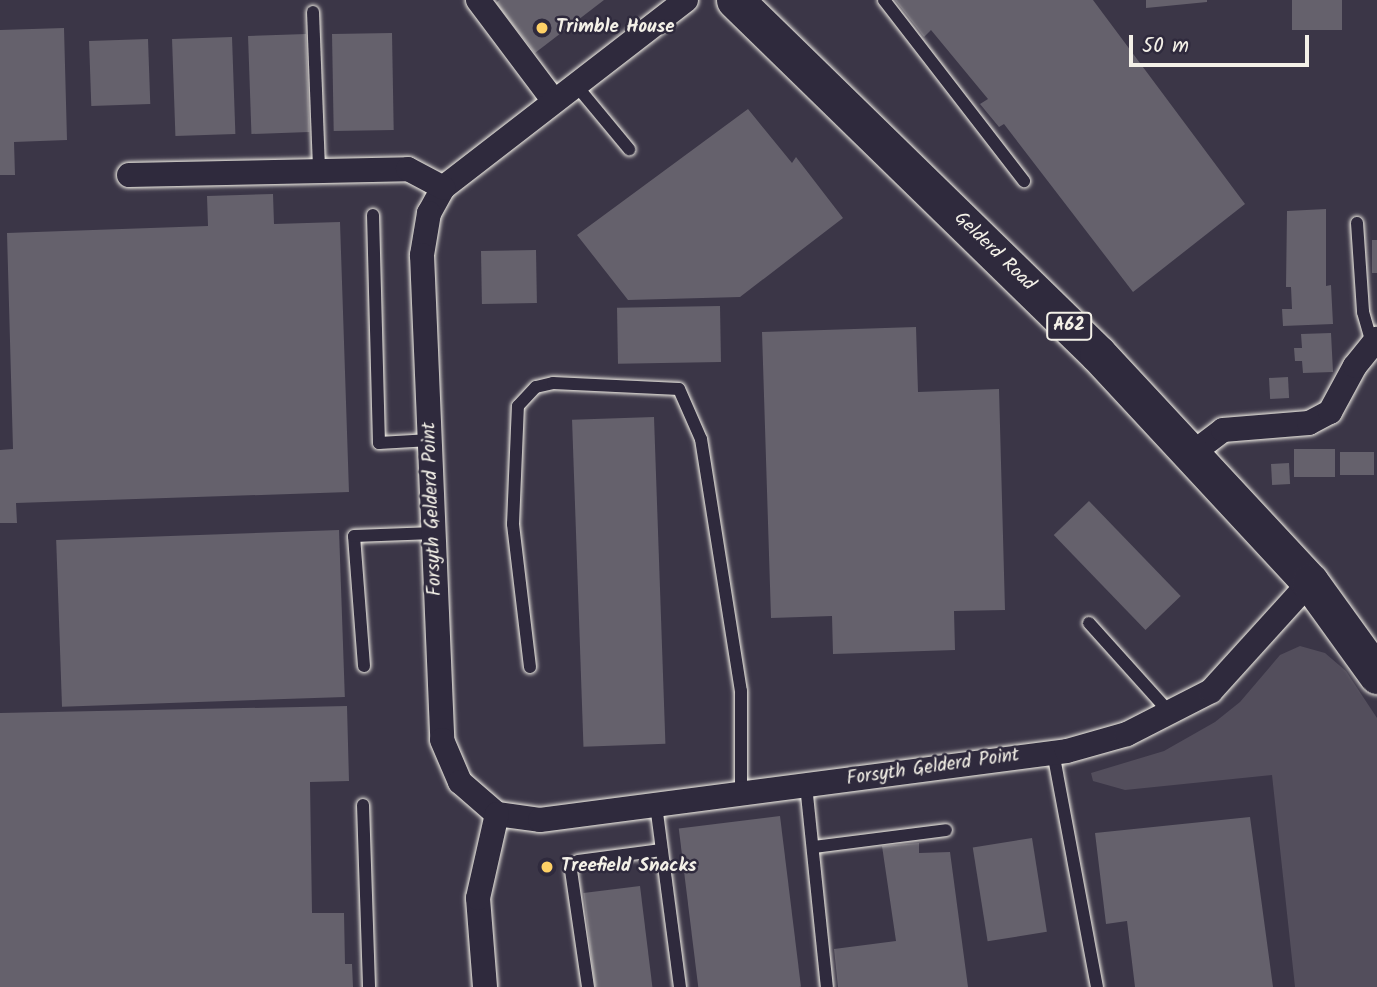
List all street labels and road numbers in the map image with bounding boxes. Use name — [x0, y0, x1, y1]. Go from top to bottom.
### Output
street label: Gelderd Road — [949, 208, 1039, 296]
road number: A62 — [1044, 312, 1094, 340]
street label: Forsyth Gelderd Point — [419, 422, 447, 596]
street label: Forsyth Gelderd Point — [845, 745, 1021, 791]

